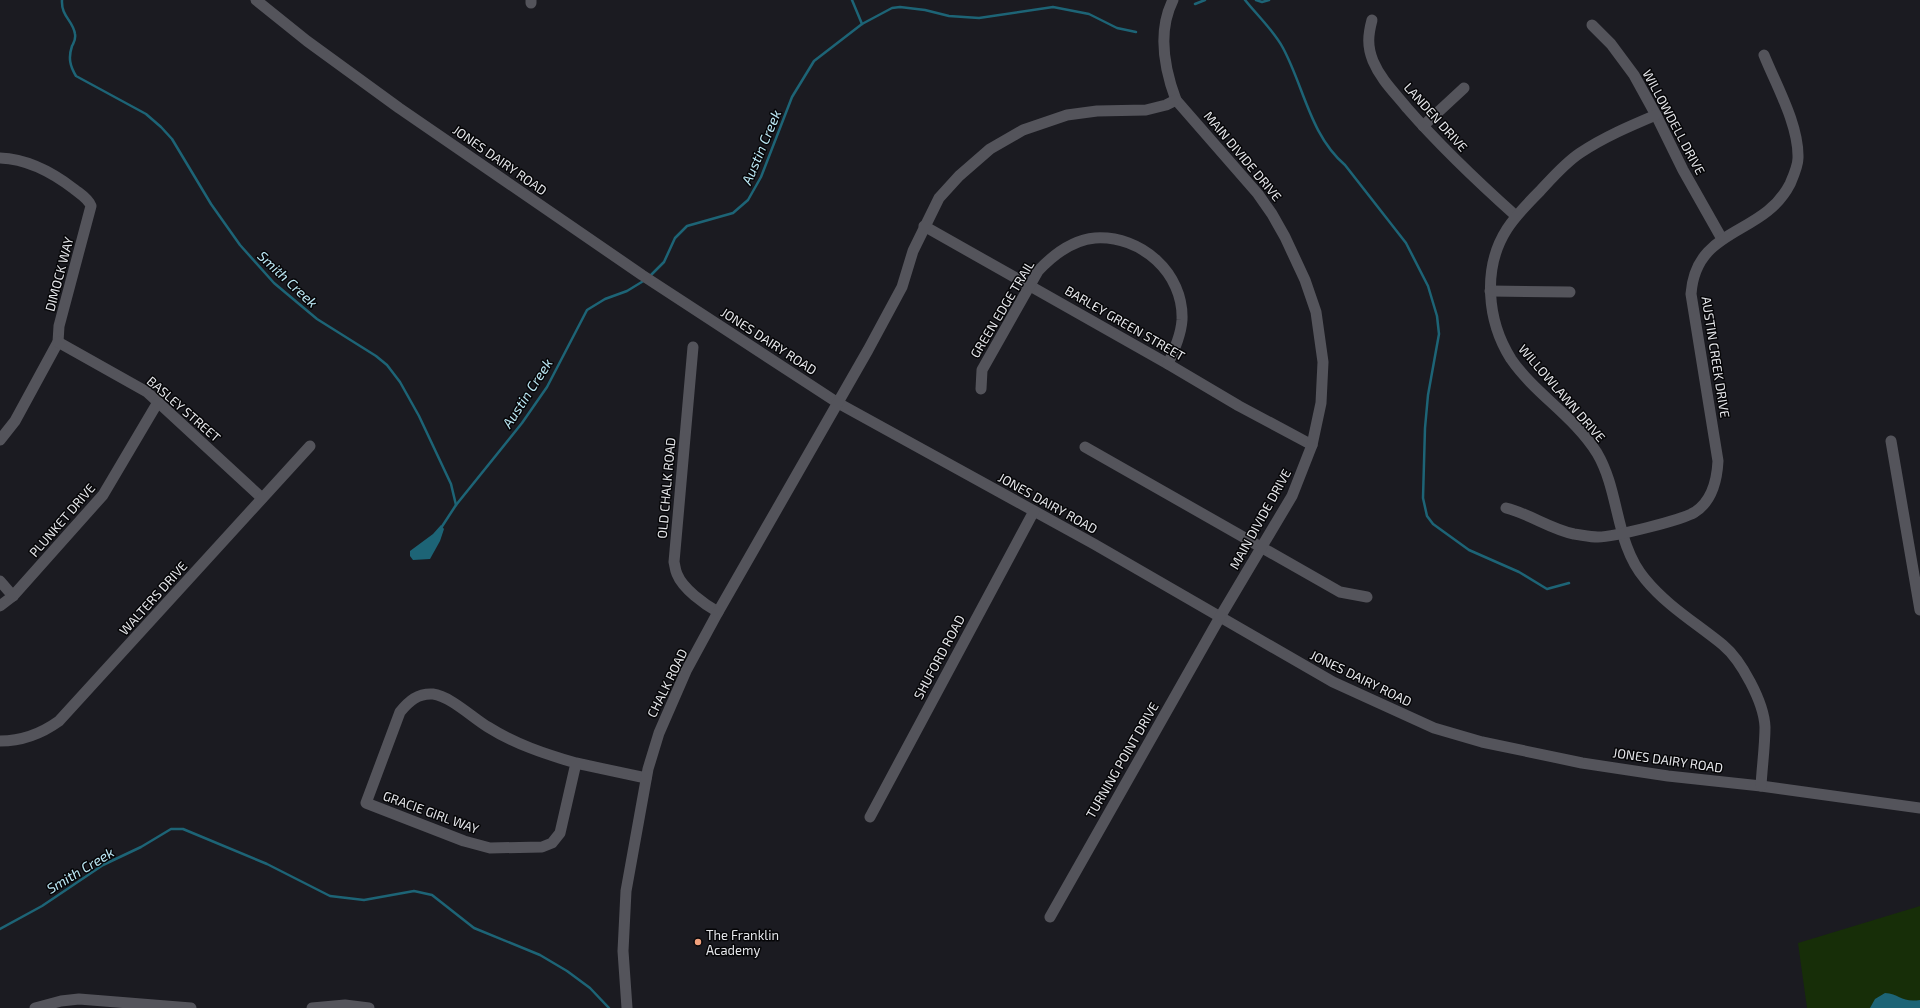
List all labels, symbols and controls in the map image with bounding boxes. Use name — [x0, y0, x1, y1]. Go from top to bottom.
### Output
street label: WILLOWDELL DRIVE — [1639, 67, 1709, 177]
street label: LANDEN DRIVE — [1401, 79, 1471, 155]
water label: Austin Creek — [737, 107, 784, 188]
street label: MAIN DIVIDE DRIVE — [1201, 108, 1285, 204]
street label: JONES DAIRY ROAD — [450, 122, 550, 198]
street label: DIMOCK WAY — [41, 234, 77, 313]
water label: Smith Creek — [255, 247, 321, 311]
street label: GREEN EDGE TRAIL — [967, 257, 1037, 360]
street label: BARLEY GREEN STREET — [1062, 282, 1188, 364]
street label: AUSTIN CREEK DRIVE — [1698, 295, 1734, 419]
street label: JONES DAIRY ROAD — [718, 304, 820, 378]
street label: WILLOWLAWN DRIVE — [1515, 341, 1609, 445]
water label: Austin Creek — [498, 355, 556, 432]
street label: BASLEY STREET — [144, 373, 224, 446]
street label: OLD CHALK ROAD — [654, 437, 678, 539]
street label: MAIN DIVIDE DRIVE — [1226, 466, 1294, 572]
street label: JONES DAIRY ROAD — [996, 469, 1100, 537]
street label: PLUNKET DRIVE — [26, 480, 98, 560]
street label: WALTERS DRIVE — [116, 558, 190, 638]
street label: SHUFORD ROAD — [910, 612, 968, 702]
street label: CHALK ROAD — [643, 646, 691, 720]
street label: JONES DAIRY ROAD — [1308, 646, 1414, 710]
street label: TURNING POINT DRIVE — [1082, 699, 1162, 821]
street label: JONES DAIRY ROAD — [1612, 744, 1724, 776]
street label: GRACIE GIRL WAY — [381, 787, 482, 837]
water label: Smith Creek — [43, 843, 117, 897]
place label: The Franklin Academy — [706, 927, 779, 958]
marker: The Franklin Academy — [693, 937, 703, 947]

